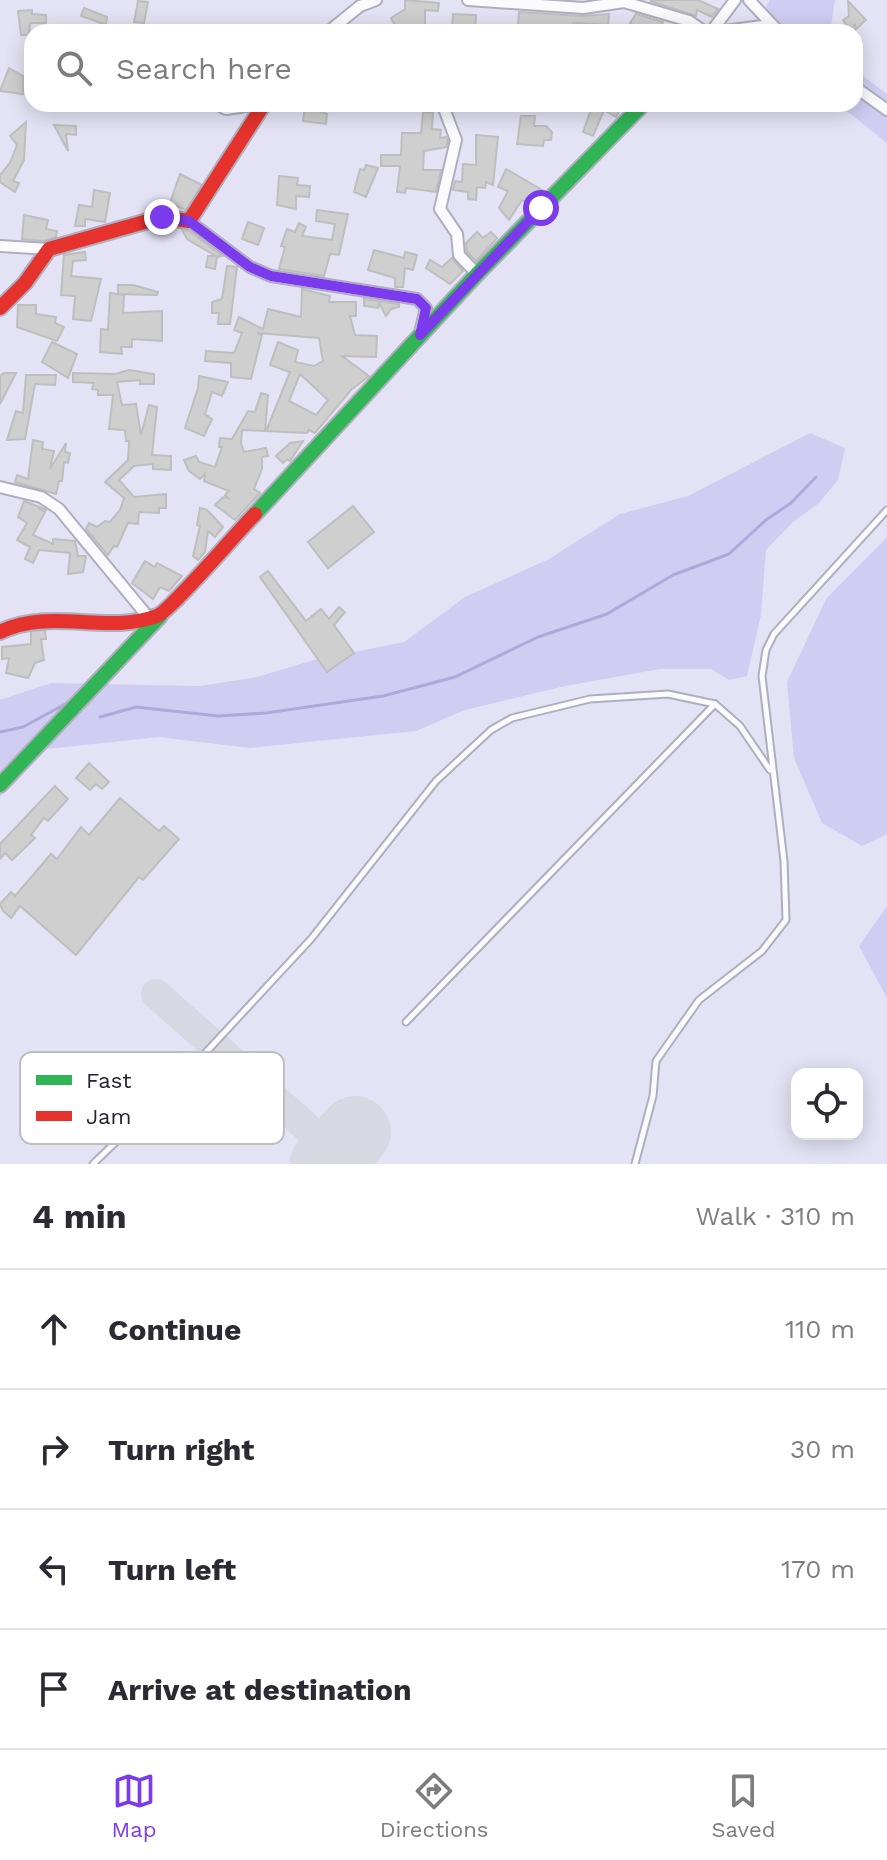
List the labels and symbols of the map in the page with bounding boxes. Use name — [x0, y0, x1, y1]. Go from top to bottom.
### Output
route start — [523, 190, 559, 226]
route end — [144, 199, 180, 235]
legend — [20, 1052, 284, 1144]
text: Fast — [86, 1068, 132, 1093]
text: Jam — [86, 1104, 131, 1129]

